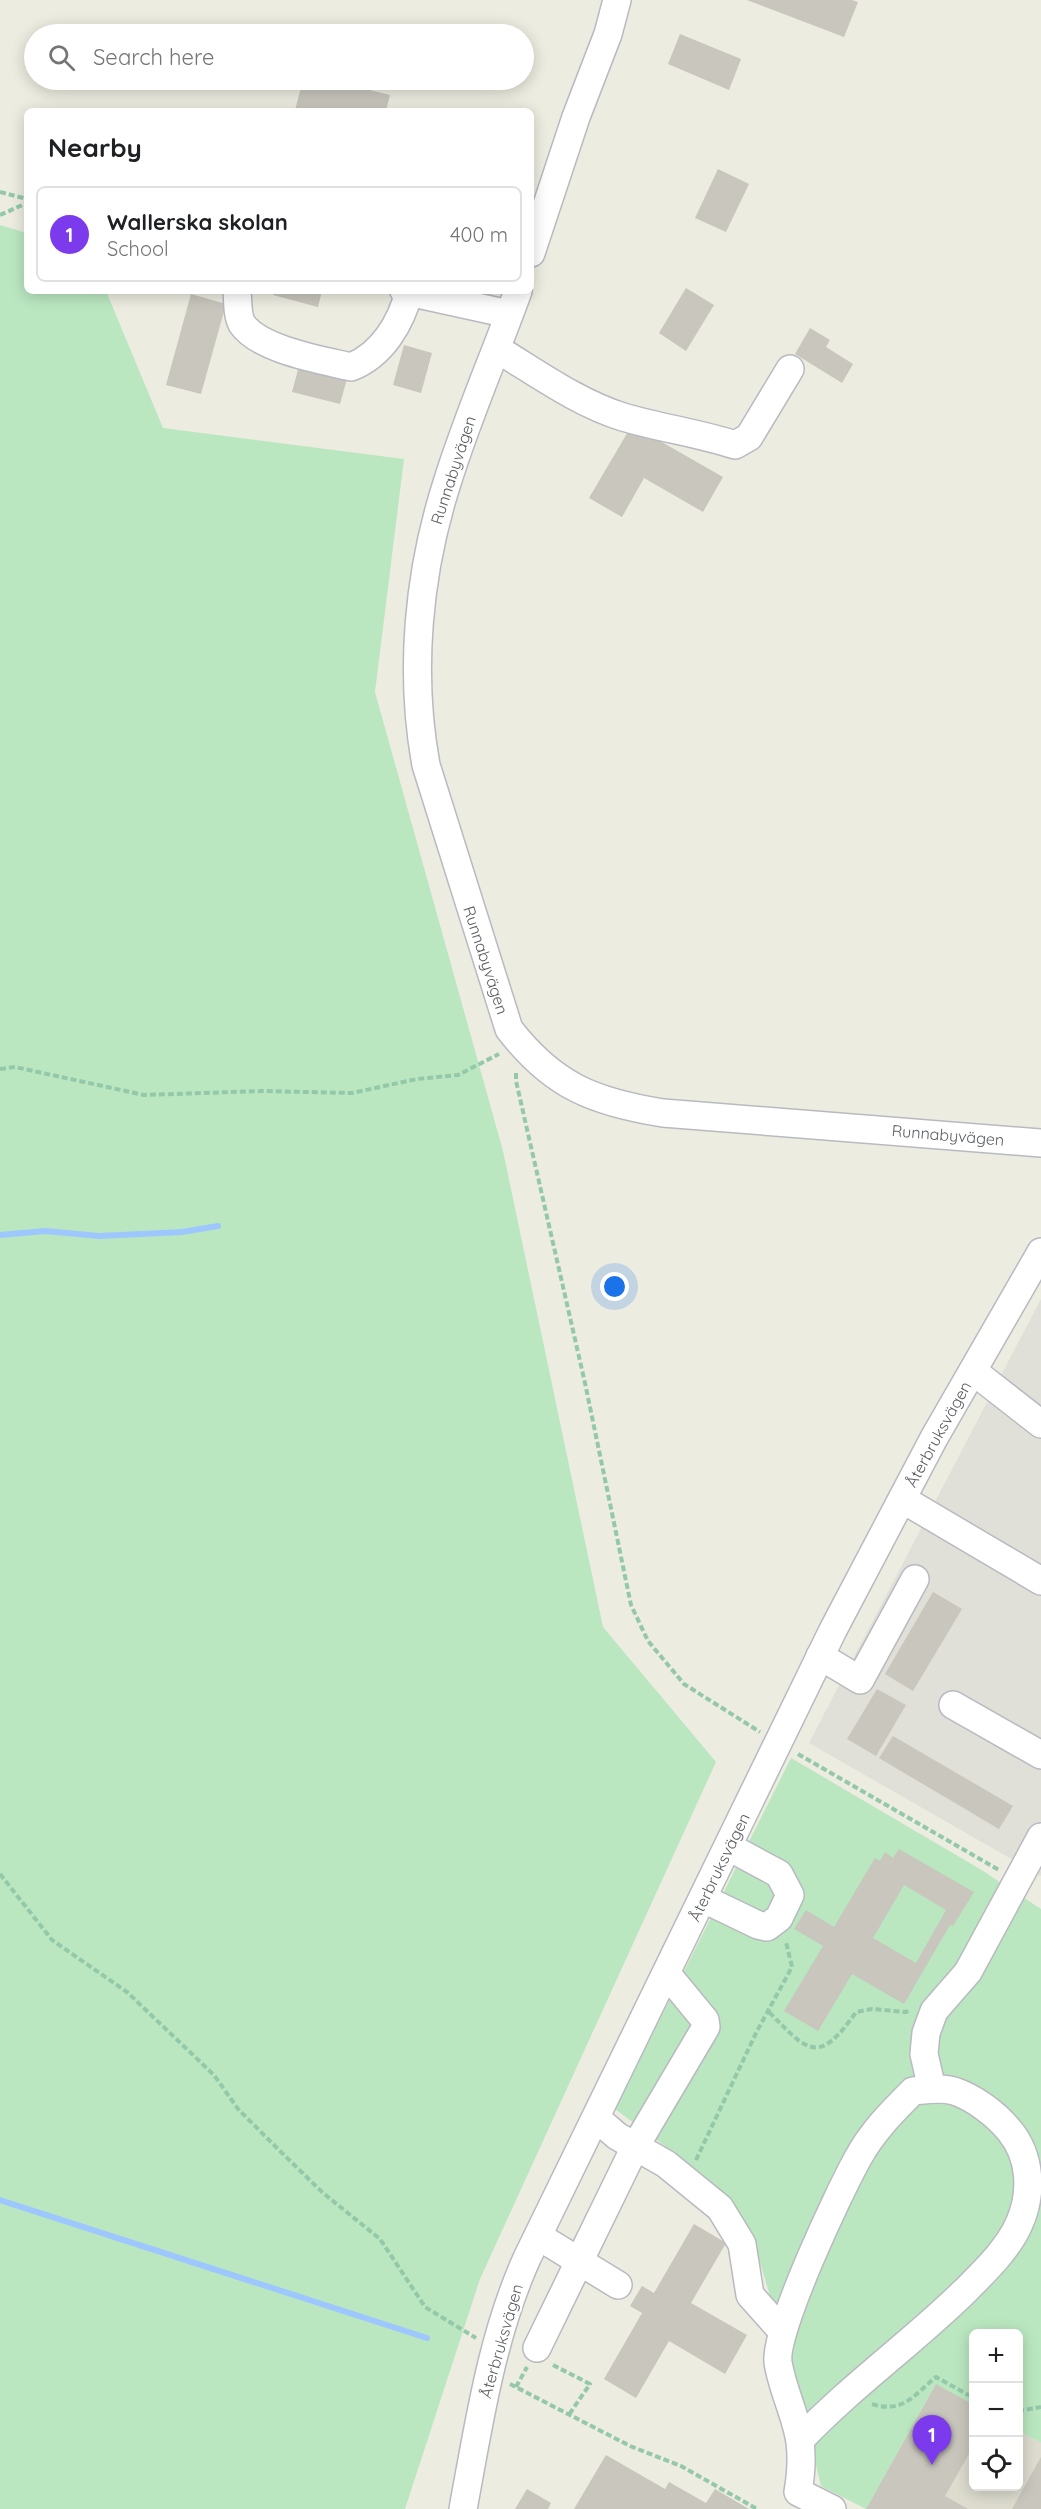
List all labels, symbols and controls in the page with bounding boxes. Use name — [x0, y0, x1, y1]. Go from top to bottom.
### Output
search box — [24, 24, 534, 90]
icon: search — [45, 41, 78, 74]
text: Search here — [93, 43, 214, 71]
text: Nearby — [48, 131, 142, 164]
text: Wallerska skolan — [107, 208, 288, 236]
text: 1 — [66, 222, 73, 247]
text: 400 m — [450, 222, 508, 247]
text: School — [107, 236, 169, 261]
street label: Runnabyvägen — [426, 413, 480, 527]
street label: Runnabyvägen — [459, 903, 513, 1017]
street label: Runnabyvägen — [891, 1120, 1005, 1150]
your location — [600, 1272, 629, 1301]
street label: Återbruksvägen — [901, 1378, 975, 1490]
street label: Återbruksvägen — [684, 1810, 754, 1924]
street label: Återbruksvägen — [475, 2282, 527, 2400]
map controls — [969, 2329, 1023, 2491]
button: + — [969, 2329, 1023, 2383]
button: − — [969, 2383, 1023, 2437]
pin: 1 — [912, 2416, 952, 2465]
button: locate — [969, 2437, 1023, 2491]

